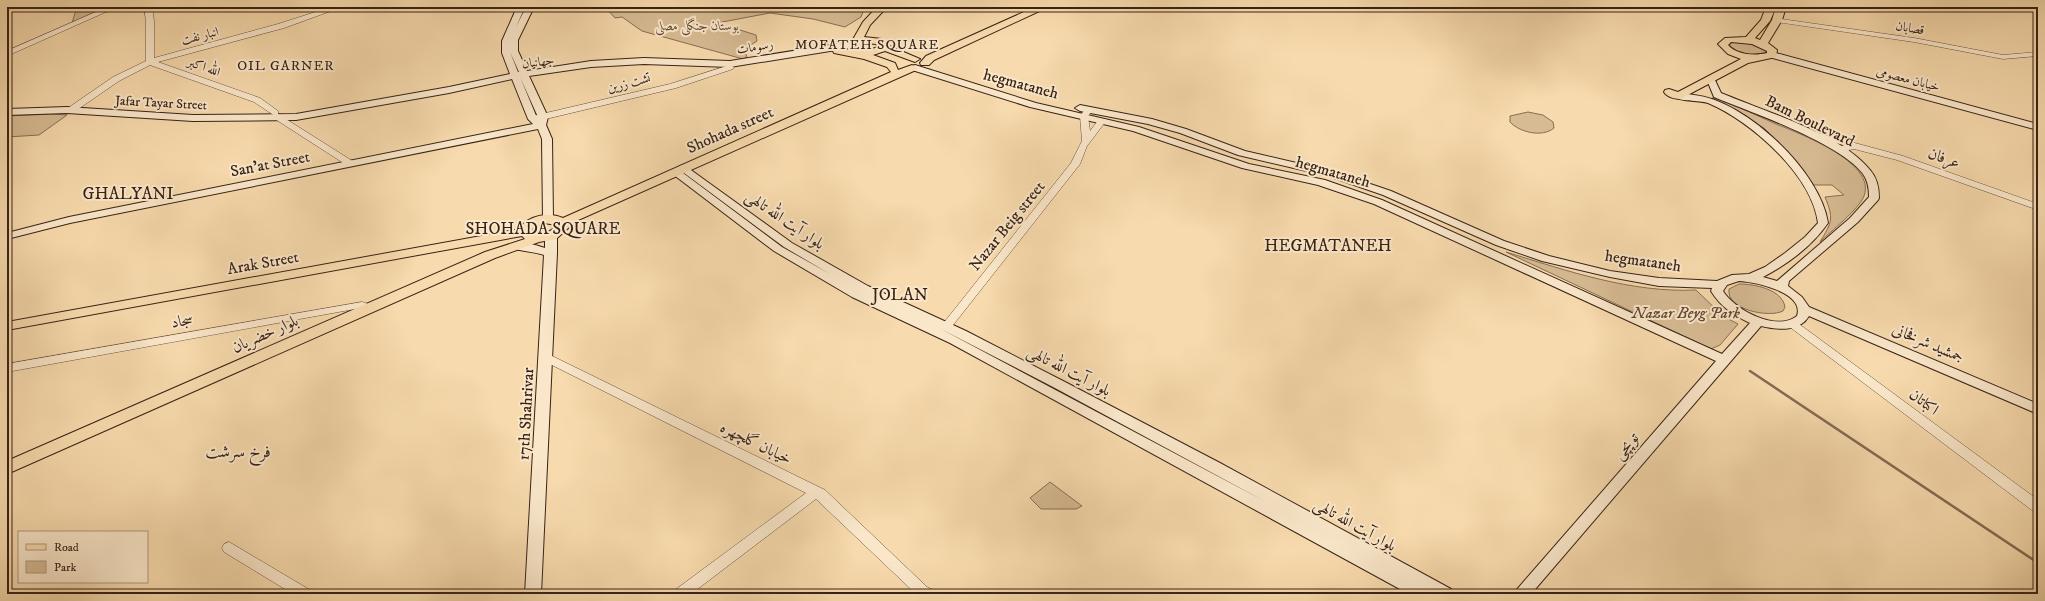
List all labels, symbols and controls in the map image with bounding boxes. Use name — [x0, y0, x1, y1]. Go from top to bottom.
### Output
park label: بوستان جنگلی مصلی — [655, 17, 739, 36]
street label: قصابان — [1894, 18, 1926, 38]
street label: انبار نفت — [179, 23, 221, 49]
street label: رسومات — [735, 36, 775, 58]
district label: MOFATEH SQUARE — [795, 36, 939, 54]
street label: الله اکبر — [184, 50, 224, 80]
street label: جهانیان — [521, 52, 555, 72]
district label: OIL GARNER — [237, 57, 335, 75]
street label: خیابان معصومی — [1874, 63, 1942, 95]
street label: hegmataneh — [981, 64, 1061, 104]
street label: تشت زرین — [606, 70, 653, 96]
street label: Bam Boulevard — [1762, 91, 1858, 151]
street label: Jafar Tayar Street — [114, 93, 207, 113]
street label: Shohada street — [684, 102, 776, 158]
street label: عرفان — [1925, 143, 1963, 174]
street label: San'at Street — [229, 146, 311, 182]
street label: hegmataneh — [1293, 152, 1373, 192]
street label: Nazar Beig street — [965, 177, 1049, 275]
district label: GHALYANI — [83, 183, 173, 205]
street label: بلوار آیت الله تالهی — [741, 184, 830, 255]
district label: SHOHADA SQUARE — [465, 218, 621, 240]
district label: HEGMATANEH — [1264, 235, 1392, 257]
street label: hegmataneh — [1604, 246, 1683, 276]
street label: Arak Street — [226, 247, 300, 279]
district label: JOLAN — [870, 284, 928, 306]
park label: Nazar Beyg Park — [1631, 303, 1740, 323]
street label: سجاد — [169, 309, 195, 333]
street label: بلوار خضریان — [229, 310, 301, 358]
street label: جمشید شرفخانی — [1889, 319, 1967, 367]
street label: بلوار آیت الله تالهی — [1023, 339, 1116, 402]
street label: 17th Shahrivar — [514, 367, 538, 461]
street label: اکباتان — [1905, 384, 1943, 420]
street label: خیابان گلچهره — [717, 417, 795, 469]
street label: توپچی — [1609, 428, 1645, 464]
district label: فرخ سرشت — [205, 441, 271, 466]
street label: بلوار آیت الله تالهی — [1310, 491, 1401, 557]
legend — [18, 531, 148, 583]
text: Road — [54, 540, 79, 555]
text: Park — [54, 560, 76, 575]

